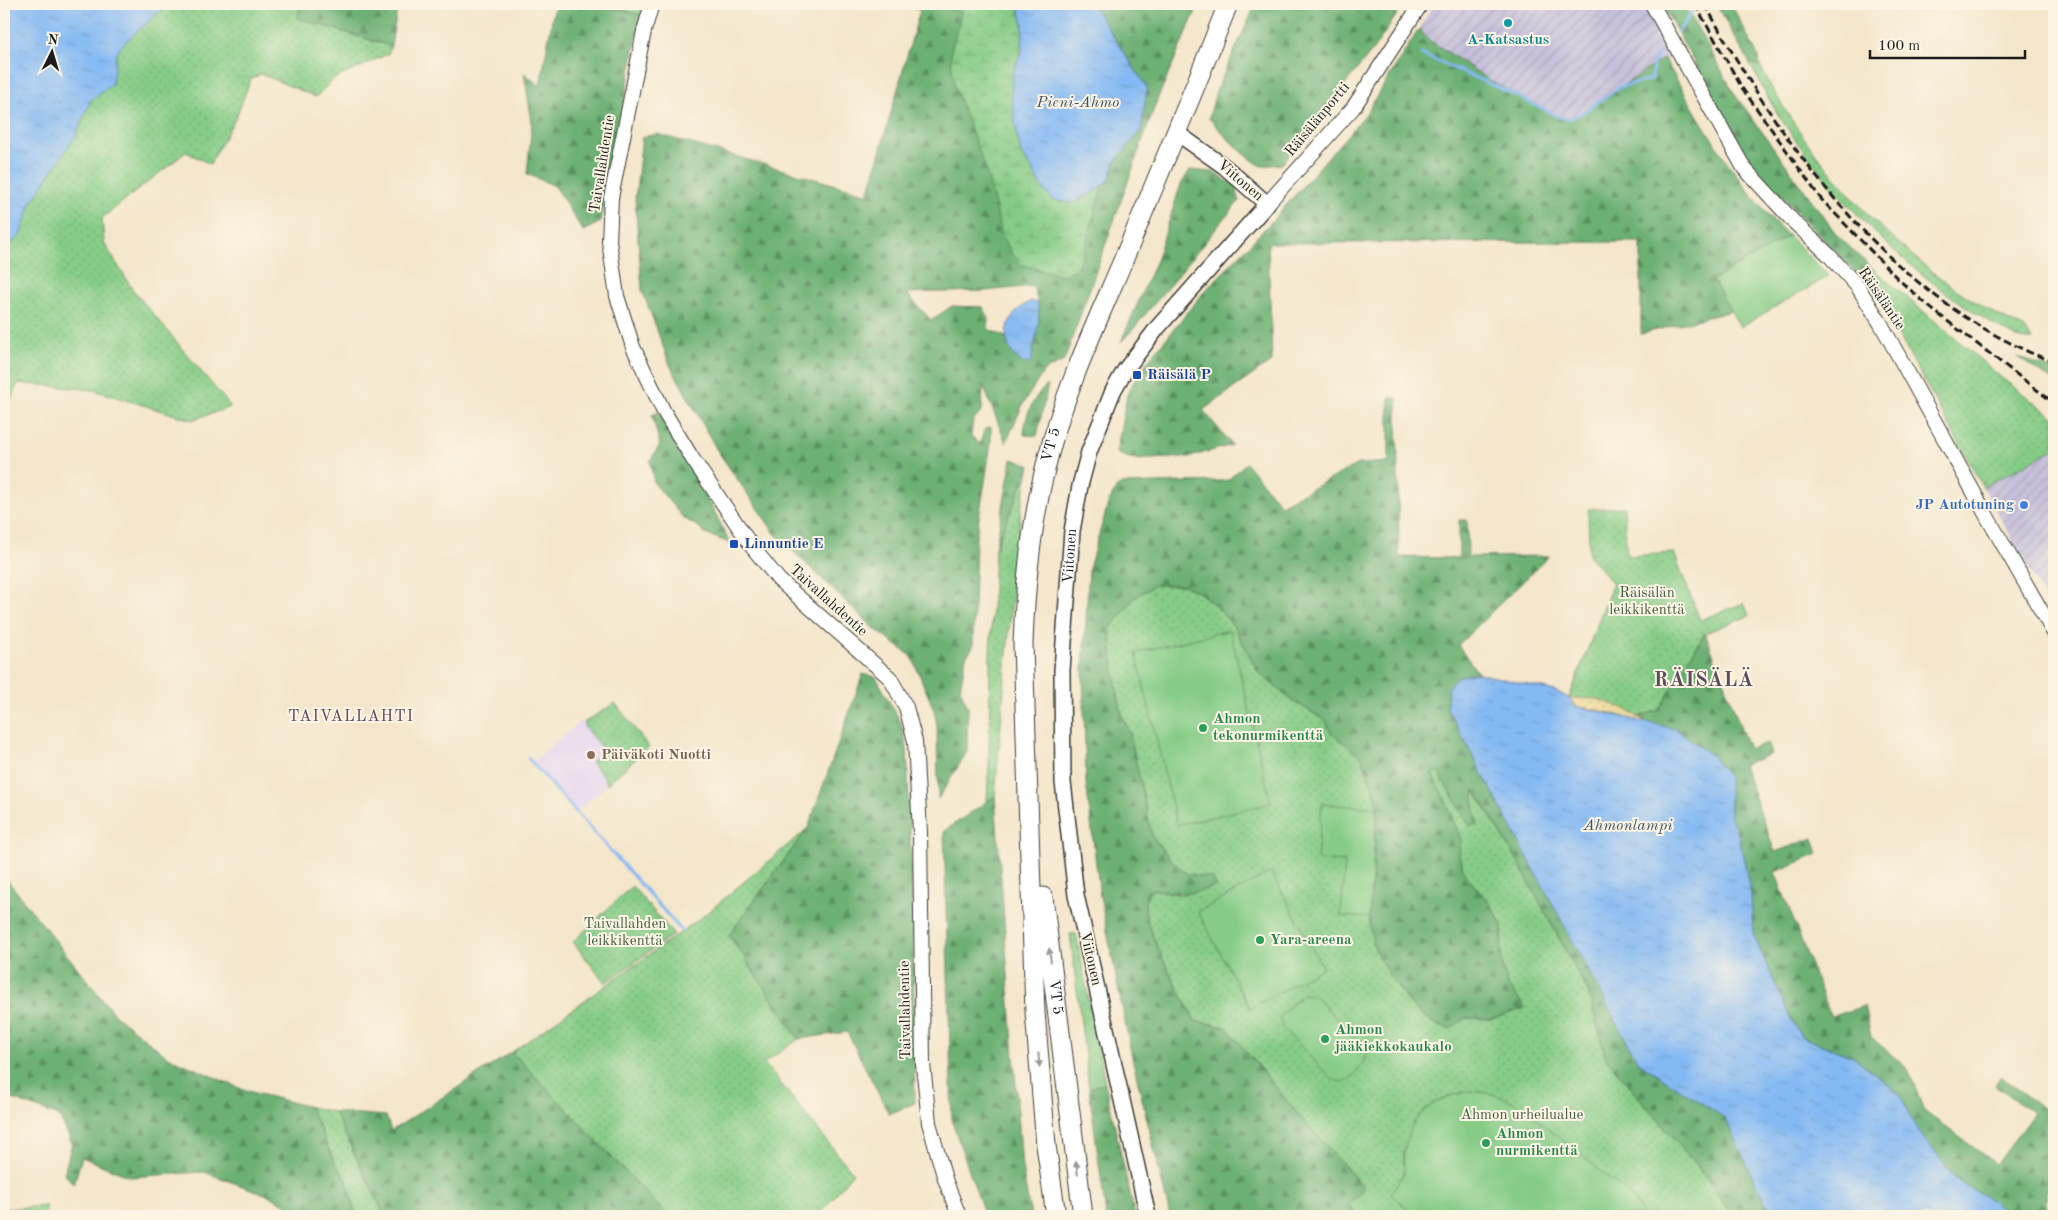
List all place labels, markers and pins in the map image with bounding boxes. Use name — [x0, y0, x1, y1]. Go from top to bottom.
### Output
marker: A-Katsastus — [1502, 17, 1514, 29]
place label: A-Katsastus — [1467, 33, 1549, 48]
place label: Räisälä P — [1147, 368, 1211, 383]
marker: Räisälä P — [1131, 369, 1143, 381]
place label: JP Autotuning — [1915, 498, 2015, 513]
marker: JP Autotuning — [2018, 499, 2030, 511]
place label: Linnuntie E — [744, 537, 823, 552]
marker: Linnuntie E — [728, 538, 740, 550]
place label: Ahmon tekonurmikenttä — [1213, 712, 1324, 744]
marker: Ahmon tekonurmikenttä — [1197, 722, 1209, 734]
place label: Päiväkoti Nuotti — [601, 748, 711, 763]
marker: Päiväkoti Nuotti — [585, 749, 597, 761]
place label: Yara-areena — [1270, 933, 1352, 948]
marker: Yara-areena — [1254, 934, 1266, 946]
place label: Ahmon jääkiekkokaukalo — [1334, 1023, 1452, 1055]
marker: Ahmon jääkiekkokaukalo — [1319, 1033, 1331, 1045]
place label: Ahmon nurmikenttä — [1496, 1127, 1578, 1159]
marker: Ahmon nurmikenttä — [1480, 1137, 1492, 1149]

